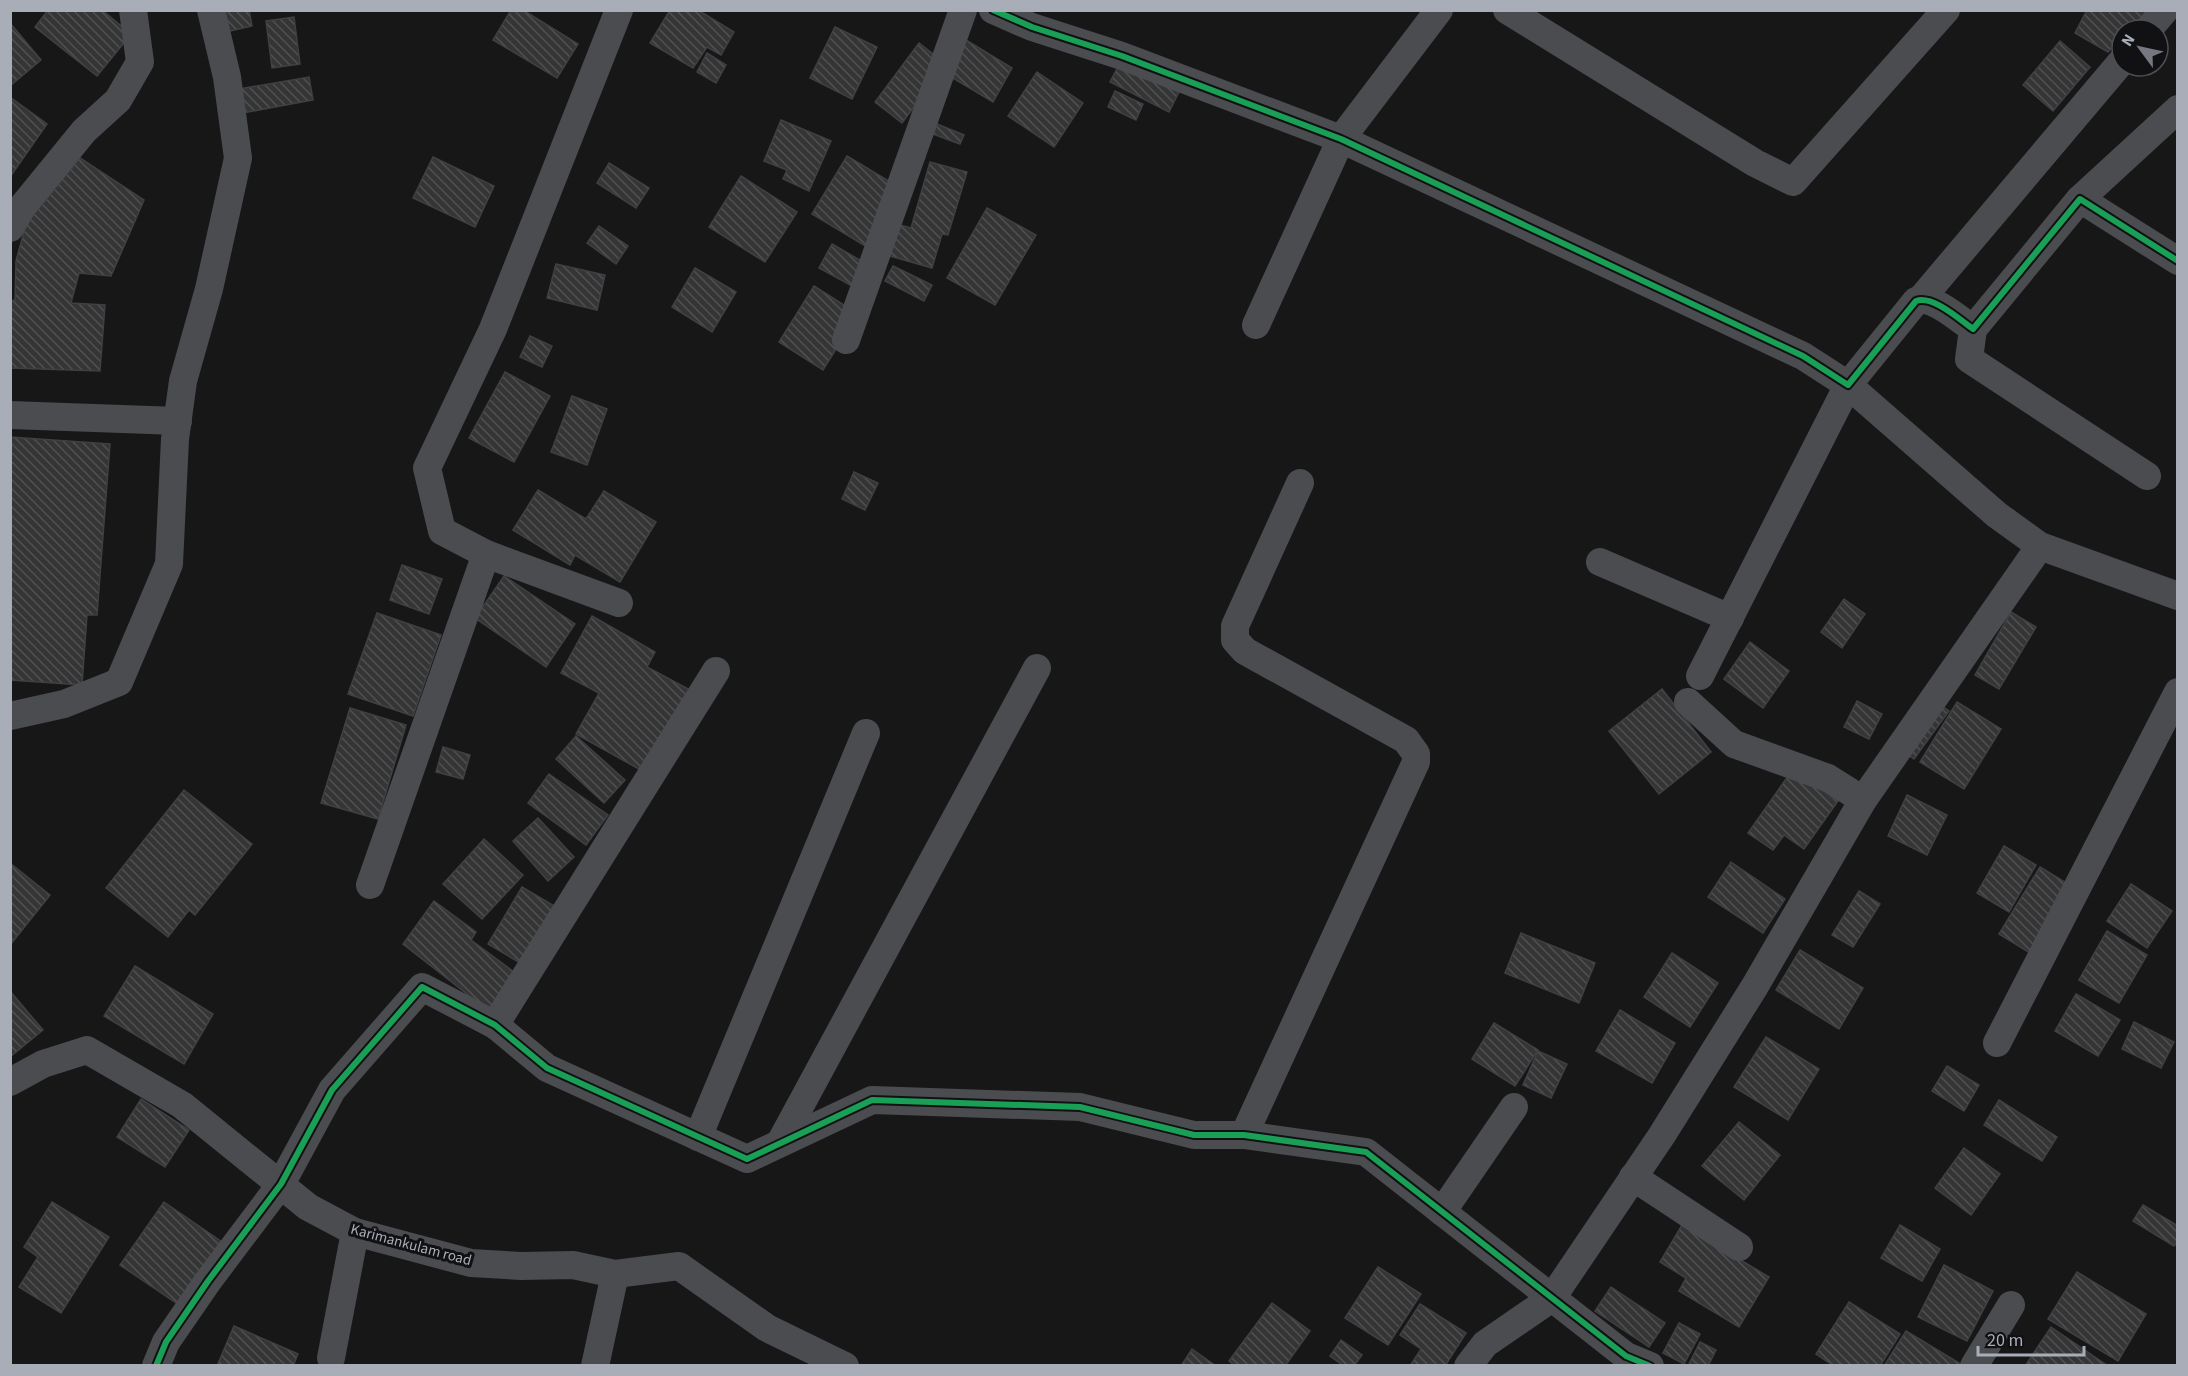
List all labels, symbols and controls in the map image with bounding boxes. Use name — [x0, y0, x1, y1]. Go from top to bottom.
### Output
north arrow — [2110, 18, 2170, 78]
text: N — [2116, 30, 2140, 51]
street label: Karimankulam road — [348, 1219, 474, 1271]
scale bar — [1978, 1319, 2084, 1357]
text: 20 m — [1987, 1328, 2023, 1353]

